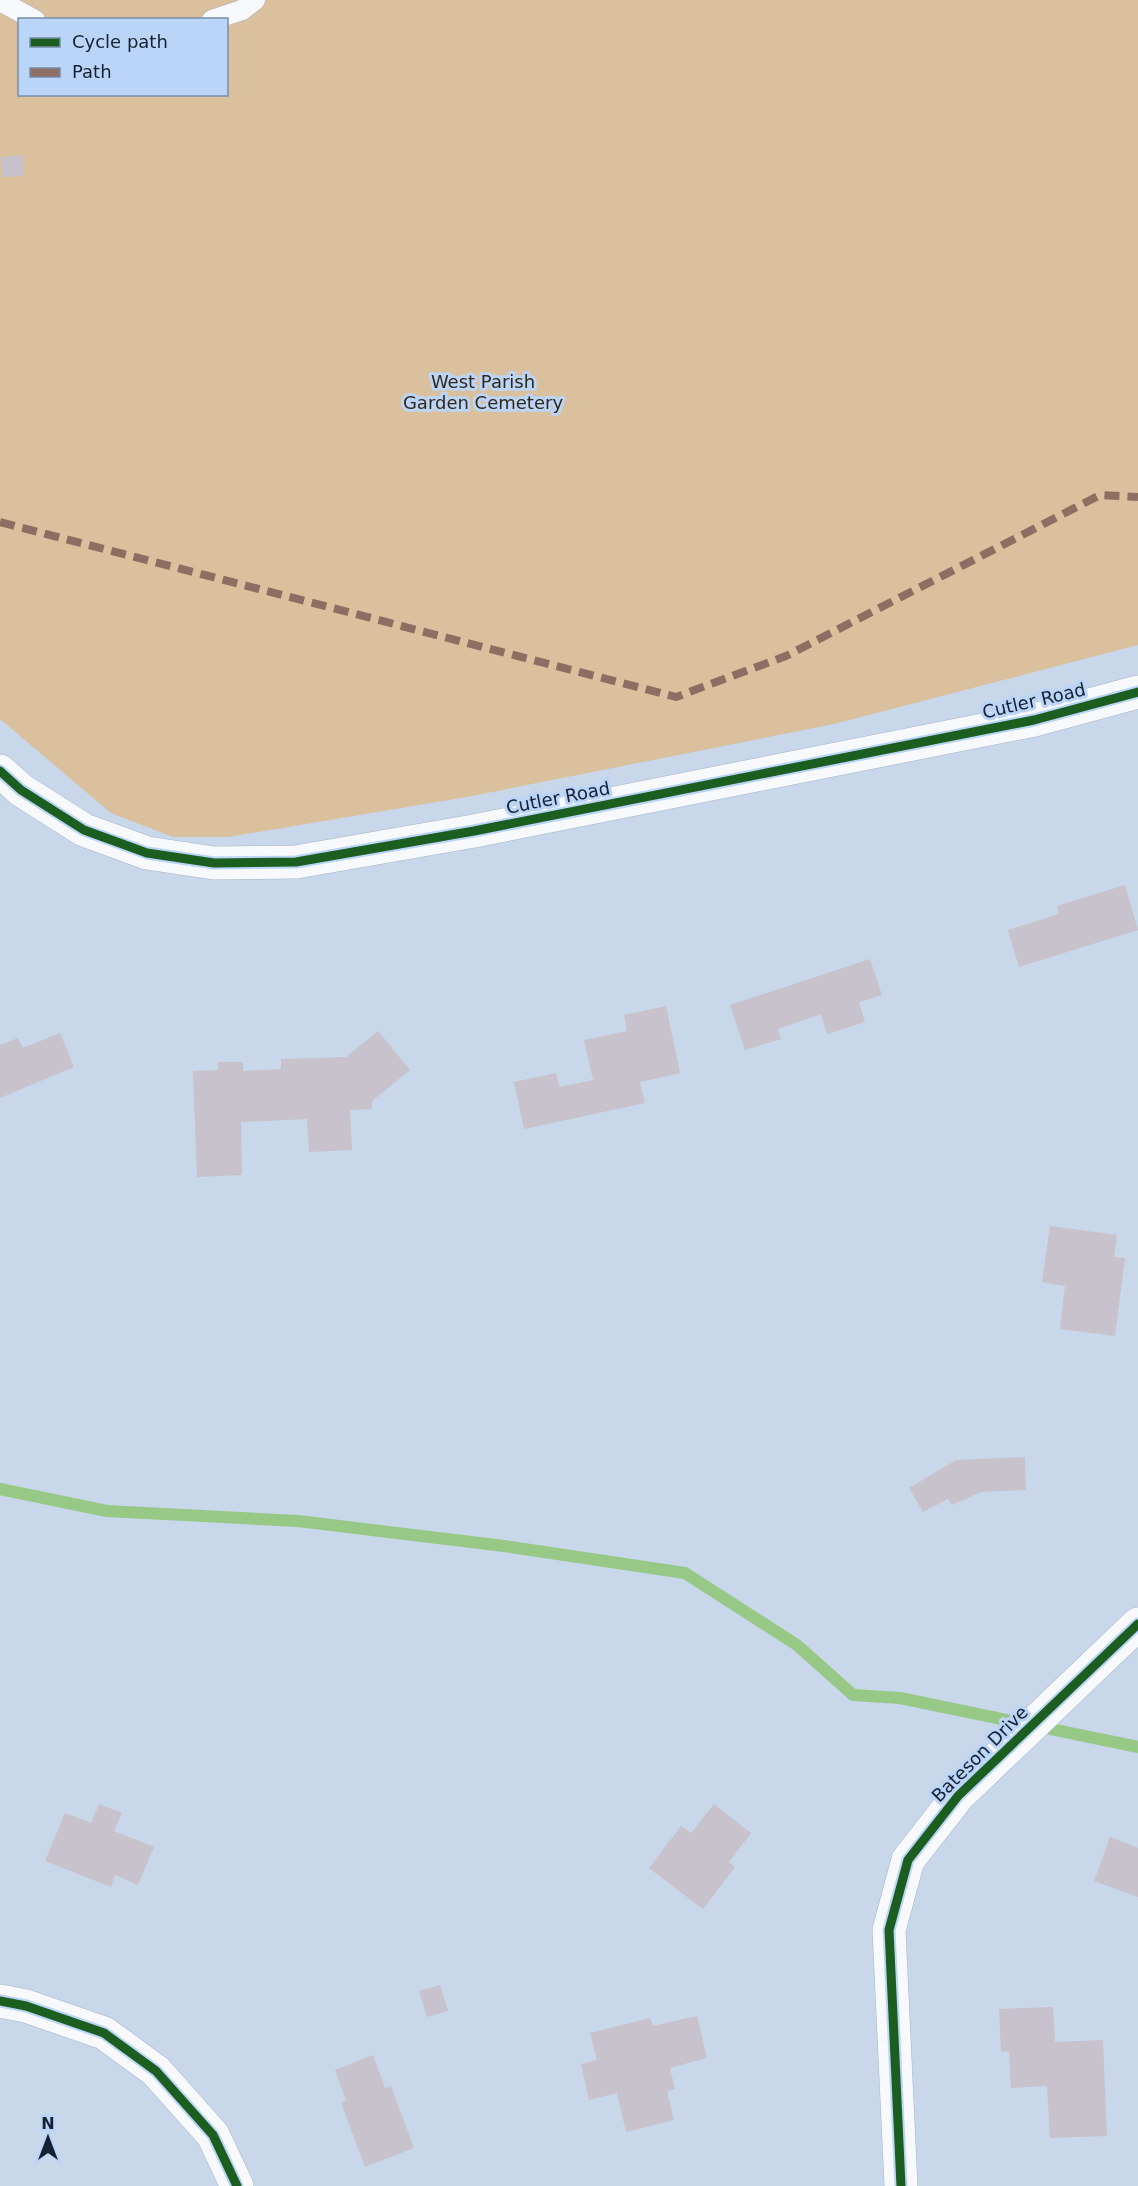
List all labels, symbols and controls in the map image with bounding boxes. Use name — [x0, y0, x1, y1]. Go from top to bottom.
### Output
legend — [18, 18, 228, 96]
text: Cycle path — [72, 31, 168, 52]
text: Path — [72, 61, 112, 82]
park label: West Parish Garden Cemetery — [403, 371, 563, 413]
street label: Cutler Road — [980, 678, 1088, 723]
street label: Cutler Road — [504, 777, 612, 818]
street label: Bateson Drive — [927, 1701, 1032, 1806]
north arrow — [18, 2108, 78, 2168]
text: N — [41, 2114, 55, 2133]

